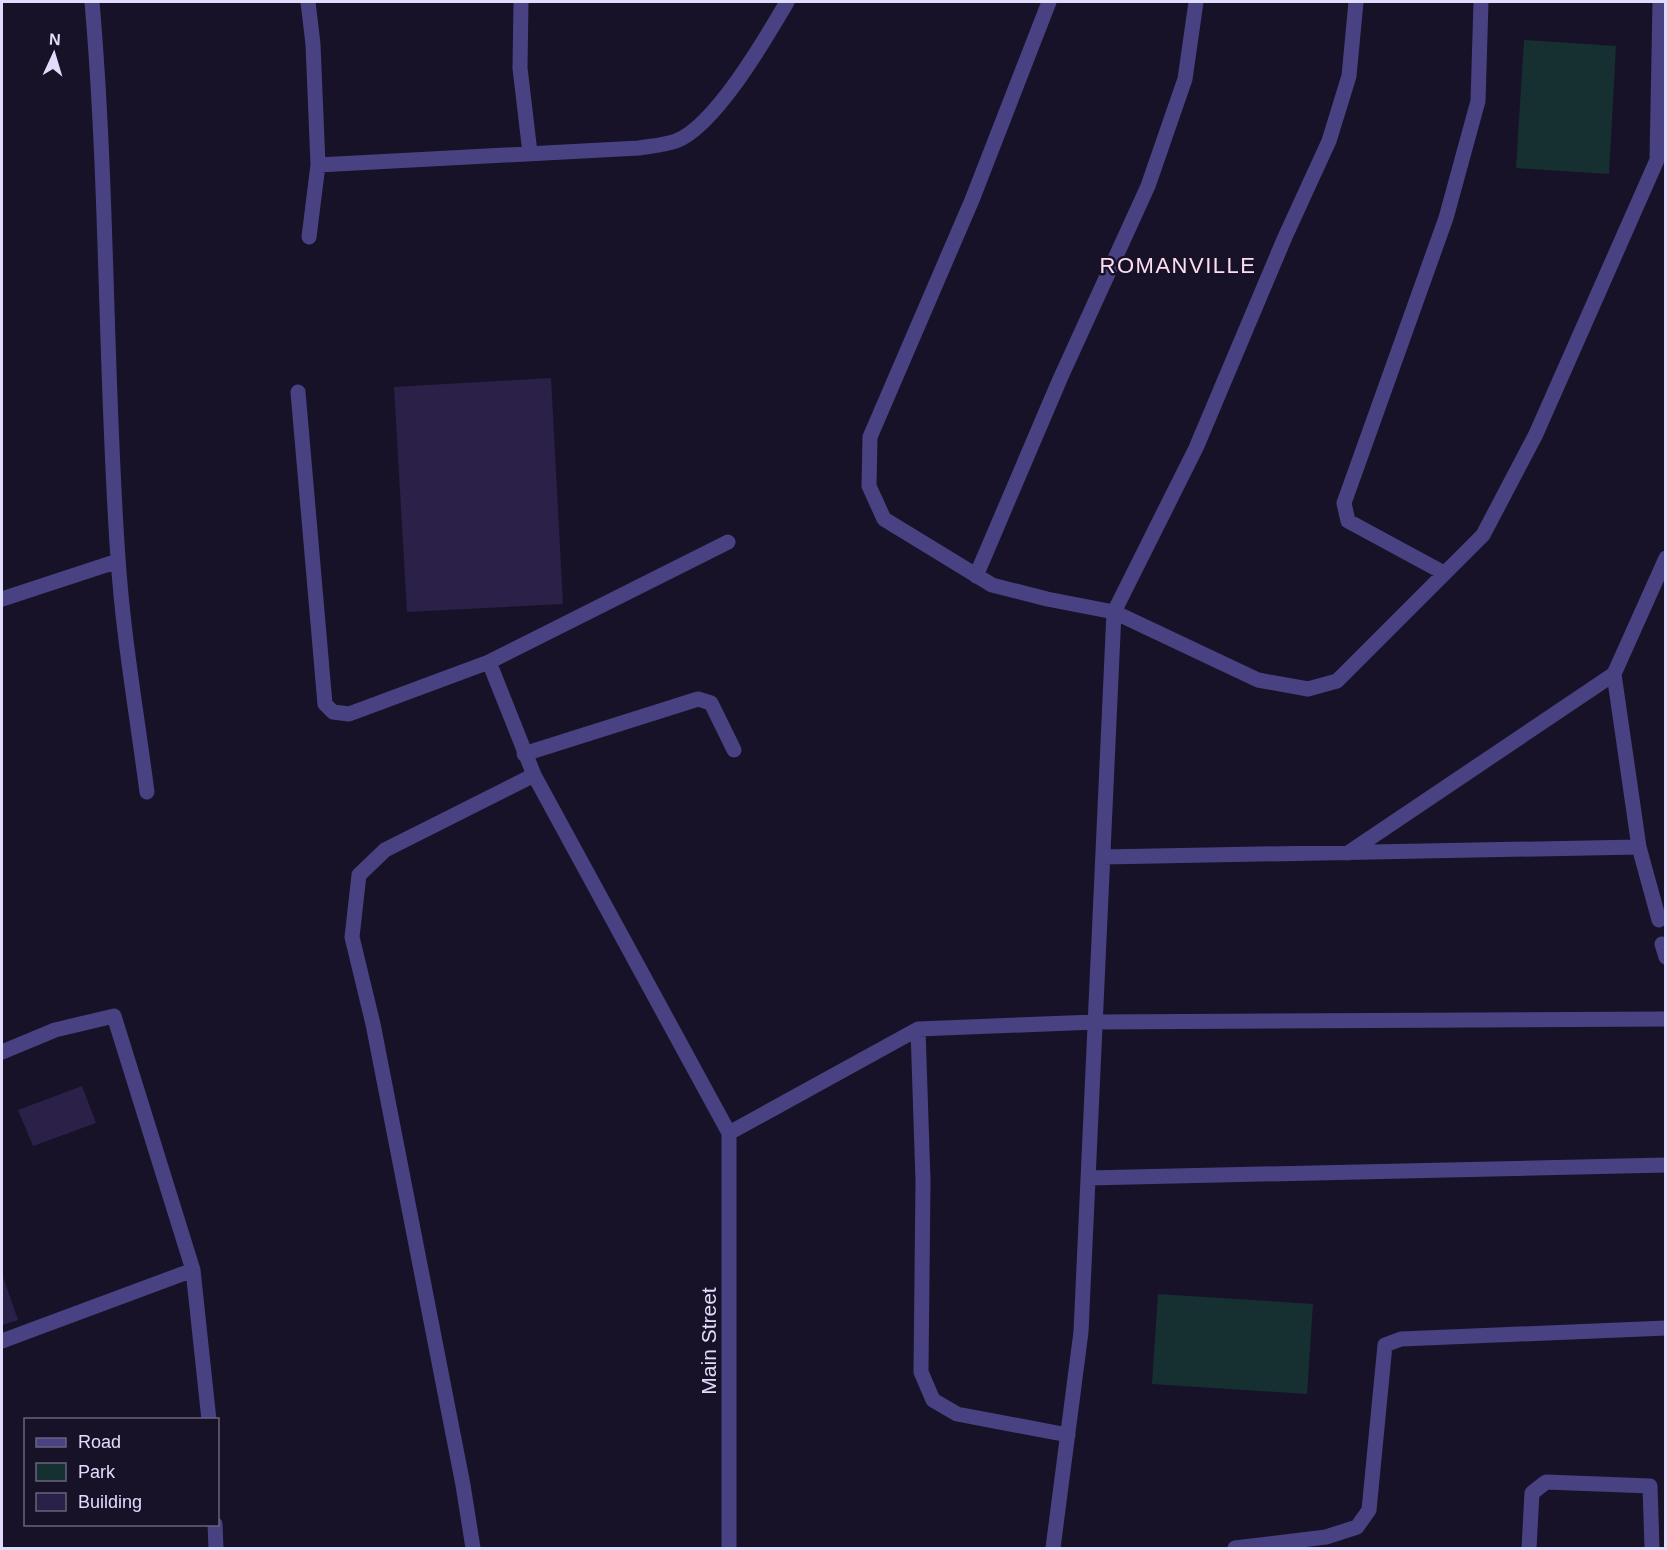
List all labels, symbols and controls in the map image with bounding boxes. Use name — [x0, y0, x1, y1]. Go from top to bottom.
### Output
north arrow — [24, 24, 84, 84]
text: N — [49, 31, 61, 48]
district label: ROMANVILLE — [1100, 253, 1256, 278]
street label: Main Street — [697, 1287, 720, 1395]
legend — [24, 1418, 219, 1526]
text: Road — [78, 1432, 121, 1452]
text: Park — [78, 1462, 116, 1482]
text: Building — [78, 1492, 142, 1512]

